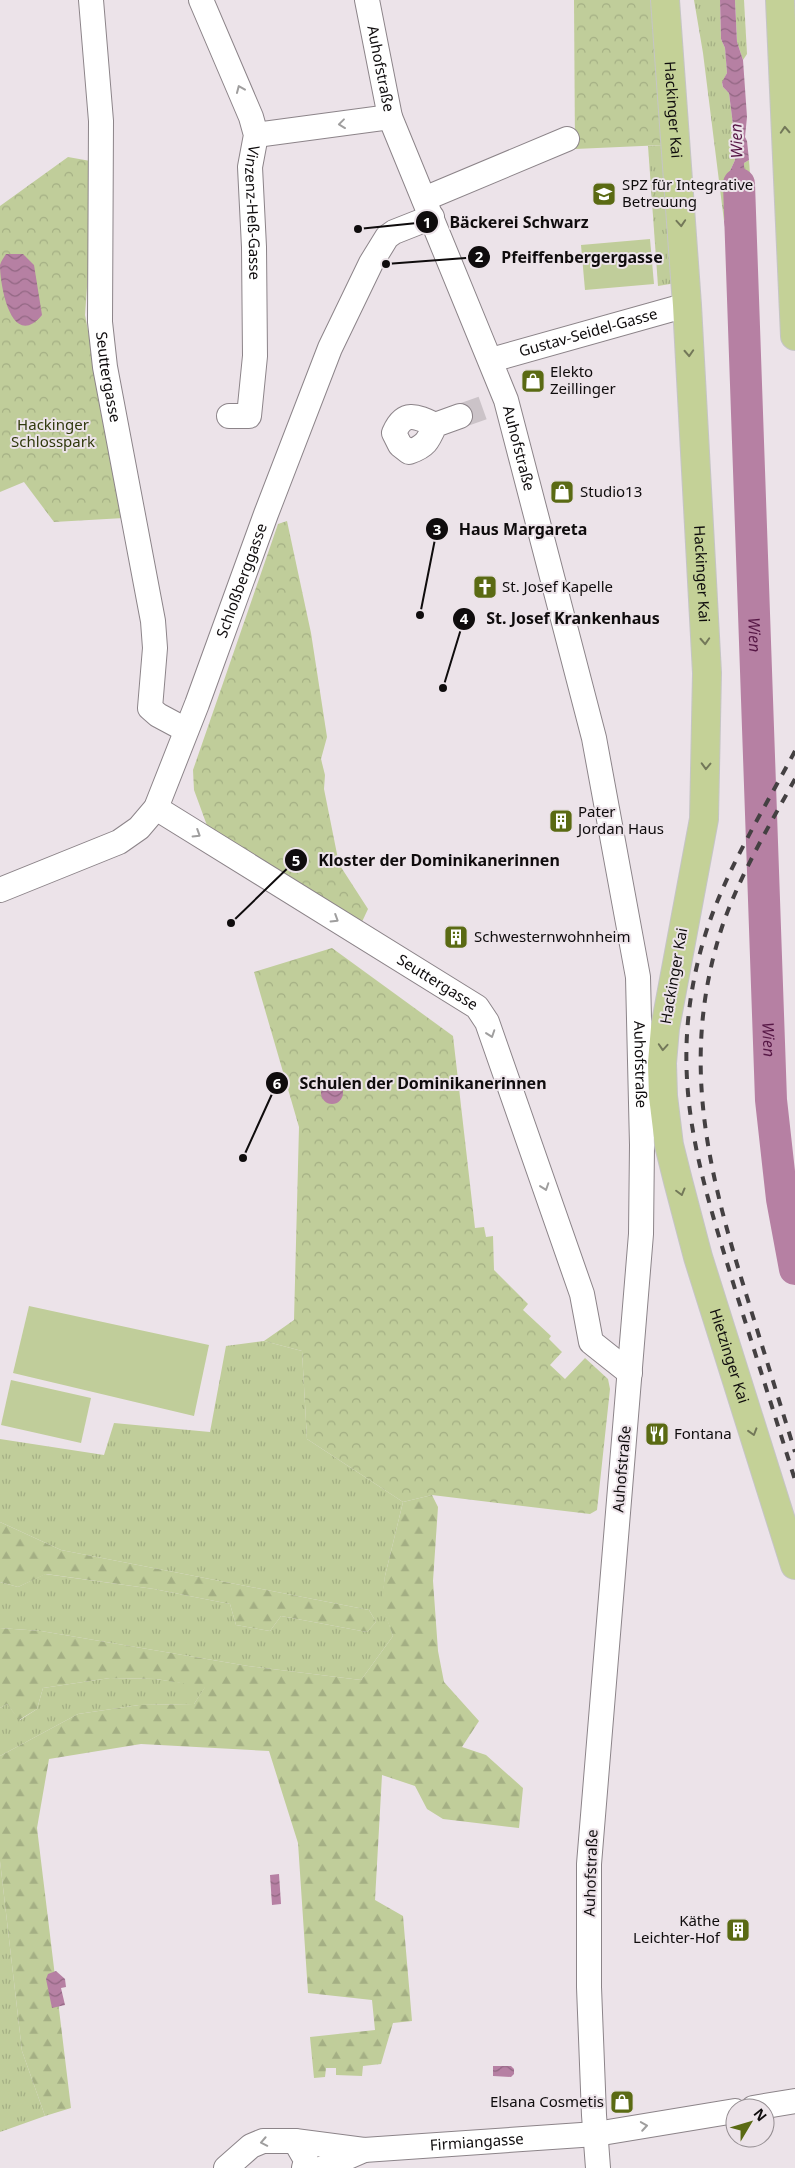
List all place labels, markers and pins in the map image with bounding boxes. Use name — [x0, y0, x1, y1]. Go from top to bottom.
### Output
place label: SPZ für Integrative Betreuung — [622, 174, 753, 211]
school or university icon: SPZ für Integrative Betreuung — [591, 181, 617, 207]
callout: Bäckerei Schwarz — [415, 207, 599, 238]
callout: Pfeiffenbergergasse — [467, 242, 673, 273]
place label: Elekto Zeillinger — [550, 361, 616, 398]
shop icon: Elekto Zeillinger — [520, 368, 546, 394]
shop icon: Studio13 — [549, 479, 575, 505]
place label: Studio13 — [580, 481, 642, 501]
callout: Haus Margareta — [424, 514, 598, 545]
church icon: St. Josef Kapelle — [472, 574, 498, 600]
place label: St. Josef Kapelle — [502, 576, 613, 596]
callout: St. Josef Krankenhaus — [451, 603, 669, 634]
place label: Pater Jordan Haus — [576, 801, 664, 838]
building icon: Pater Jordan Haus — [548, 808, 574, 834]
callout: Kloster der Dominikanerinnen — [283, 845, 570, 876]
building icon: Schwesternwohnheim — [443, 924, 469, 950]
place label: Schwesternwohnheim — [474, 926, 631, 946]
callout: Schulen der Dominikanerinnen — [264, 1068, 557, 1099]
restaurant icon: Fontana — [644, 1421, 670, 1447]
place label: Fontana — [674, 1423, 732, 1443]
place label: Käthe Leichter-Hof — [633, 1910, 721, 1947]
building icon: Käthe Leichter-Hof — [725, 1917, 751, 1943]
shop icon: Elsana Cosmetis — [609, 2089, 635, 2115]
place label: Elsana Cosmetis — [490, 2091, 604, 2111]

